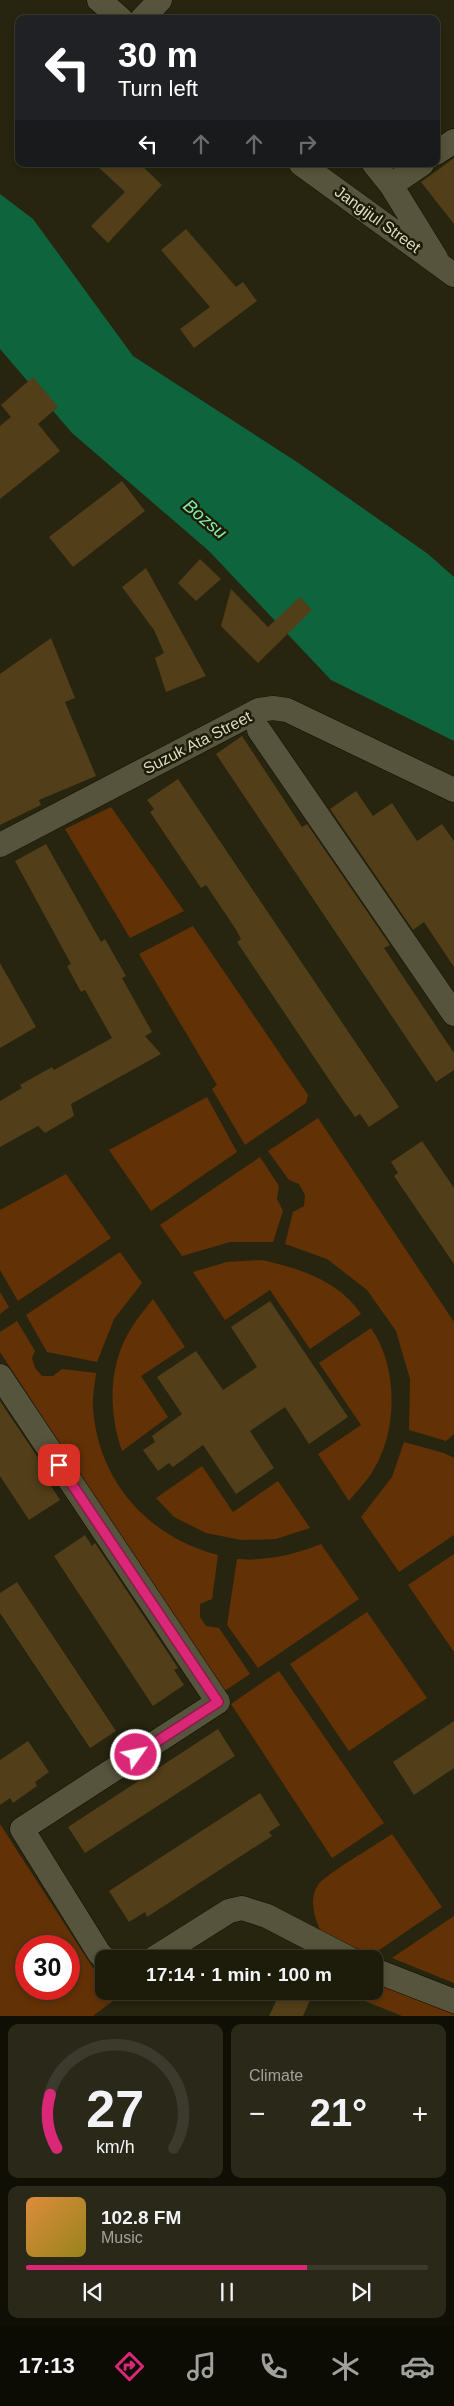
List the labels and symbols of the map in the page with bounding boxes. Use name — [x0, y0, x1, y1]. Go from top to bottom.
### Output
street label: Jangijul Street — [332, 183, 424, 256]
water label: Bozsu — [179, 495, 231, 543]
street label: Suzuk Ata Street — [140, 708, 255, 777]
pin — [38, 1444, 80, 1486]
position arrow — [109, 1728, 161, 1780]
speed limit sign: 30 — [15, 1935, 80, 2000]

